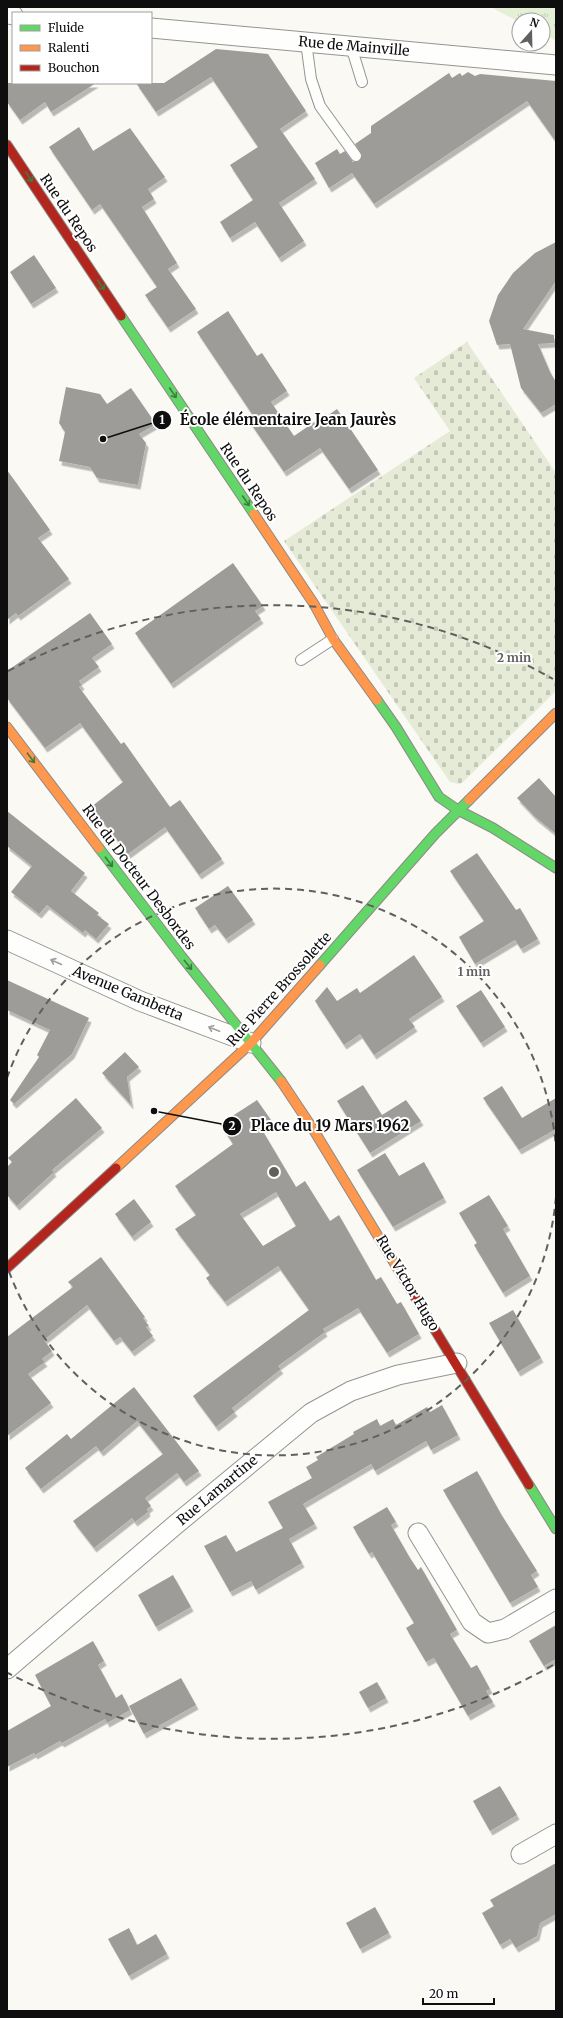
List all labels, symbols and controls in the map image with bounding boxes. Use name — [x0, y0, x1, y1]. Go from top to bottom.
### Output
legend — [12, 12, 152, 84]
north arrow — [511, 12, 551, 52]
text: N — [528, 15, 541, 31]
text: Fluide — [48, 20, 84, 35]
street label: Rue de Mainville — [298, 32, 410, 60]
text: Ralenti — [48, 40, 89, 55]
text: Bouchon — [48, 60, 100, 75]
one-way arrow — [25, 171, 33, 182]
street label: Rue du Repos — [36, 171, 102, 256]
one-way arrow — [97, 279, 105, 290]
one-way arrow — [169, 387, 177, 398]
callout: École élémentaire Jean Jaurès — [152, 406, 404, 433]
text: École élémentaire Jean Jaurès — [180, 409, 396, 429]
text: 1 — [159, 412, 165, 427]
street label: Rue du Repos — [216, 440, 282, 525]
one-way arrow — [242, 495, 250, 507]
text: 2 min — [497, 650, 531, 665]
one-way arrow — [26, 752, 35, 763]
street label: Rue du Docteur Desbordes — [78, 801, 200, 953]
one-way arrow — [105, 856, 113, 867]
street label: Rue Pierre Brossolette — [223, 928, 335, 1050]
one-way arrow — [50, 958, 62, 966]
one-way arrow — [183, 960, 192, 970]
street label: Avenue Gambetta — [69, 961, 187, 1025]
text: 1 min — [458, 964, 490, 979]
one-way arrow — [209, 1025, 221, 1033]
callout: Place du 19 Mars 1962 — [222, 1113, 417, 1140]
text: Place du 19 Mars 1962 — [251, 1116, 409, 1135]
text: 2 — [228, 1118, 236, 1133]
centre of rings — [267, 1165, 281, 1179]
street label: Rue Victor Hugo — [372, 1232, 444, 1334]
street label: Rue Lamartine — [173, 1451, 261, 1529]
scale bar — [423, 1980, 494, 2006]
text: 20 m — [429, 1986, 458, 2001]

